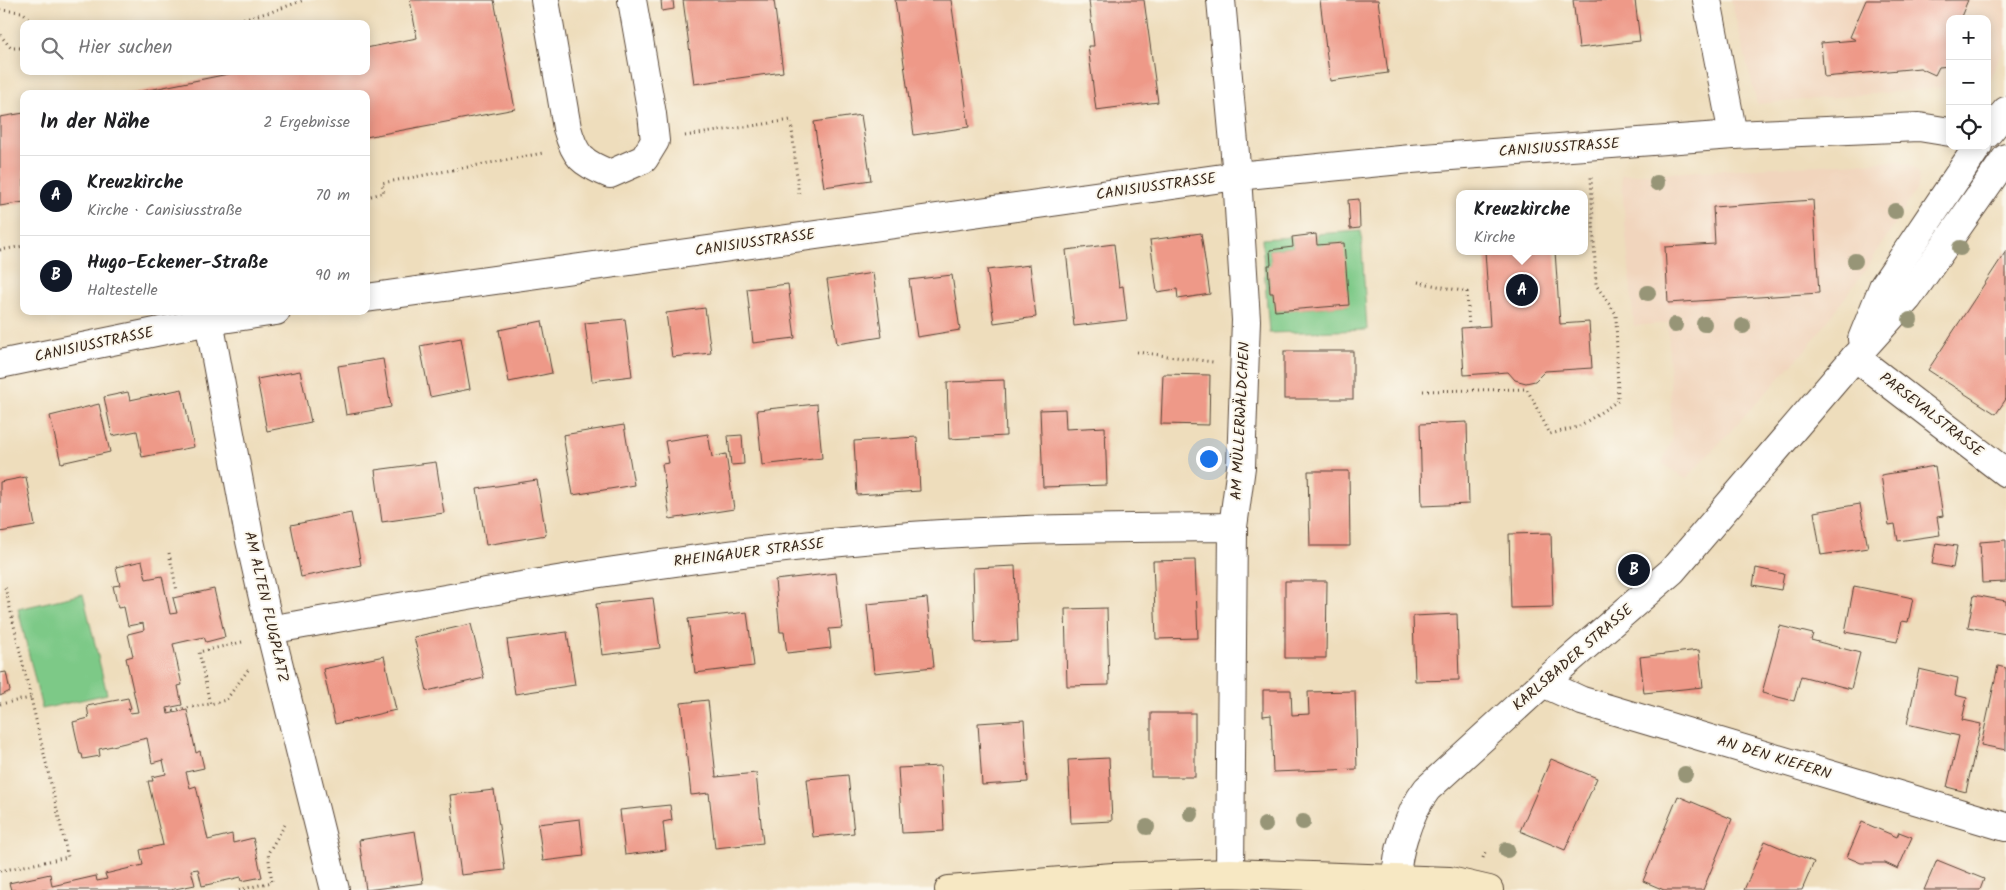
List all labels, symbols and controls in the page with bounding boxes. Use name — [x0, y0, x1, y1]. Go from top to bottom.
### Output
map controls — [1946, 15, 1991, 150]
button: + — [1946, 15, 1991, 60]
search box — [20, 20, 370, 75]
text: Hier suchen — [78, 33, 172, 63]
icon: search — [38, 34, 66, 62]
button: − — [1946, 60, 1991, 105]
button: locate — [1946, 105, 1991, 150]
text: In der Nähe — [40, 106, 150, 139]
text: 2 Ergebnisse — [263, 110, 350, 135]
street label: CANISIUSSTRASSE — [1498, 132, 1621, 164]
street label: CANISIUSSTRASSE — [1094, 167, 1219, 207]
text: Kreuzkirche — [87, 168, 183, 198]
text: A — [51, 183, 61, 208]
text: 70 m — [315, 183, 350, 208]
popup — [1456, 190, 1588, 255]
text: Kreuzkirche — [1474, 195, 1570, 225]
text: Kirche · Canisiusstraße — [87, 198, 242, 223]
street label: CANISIUSSTRASSE — [693, 223, 818, 263]
text: Kirche — [1474, 225, 1515, 250]
text: Hugo-Eckener-Straße — [87, 248, 268, 278]
text: B — [51, 263, 61, 288]
text: 90 m — [315, 263, 350, 288]
pin: A — [1506, 271, 1538, 309]
text: Haltestelle — [87, 278, 158, 303]
street label: CANISIUSSTRASSE — [32, 320, 157, 369]
street label: AM MÜLLERWÄLDCHEN — [1225, 341, 1257, 501]
street label: PARSEVALSTRASSE — [1874, 367, 1989, 464]
your location — [1196, 446, 1222, 472]
street label: AM ALTEN FLUGPLATZ — [237, 529, 295, 685]
street label: RHEINGAUER STRASSE — [672, 532, 827, 574]
pin: B — [1618, 551, 1650, 589]
street label: KARLSBADER STRASSE — [1507, 598, 1640, 717]
street label: AN DEN KIEFERN — [1714, 729, 1834, 787]

